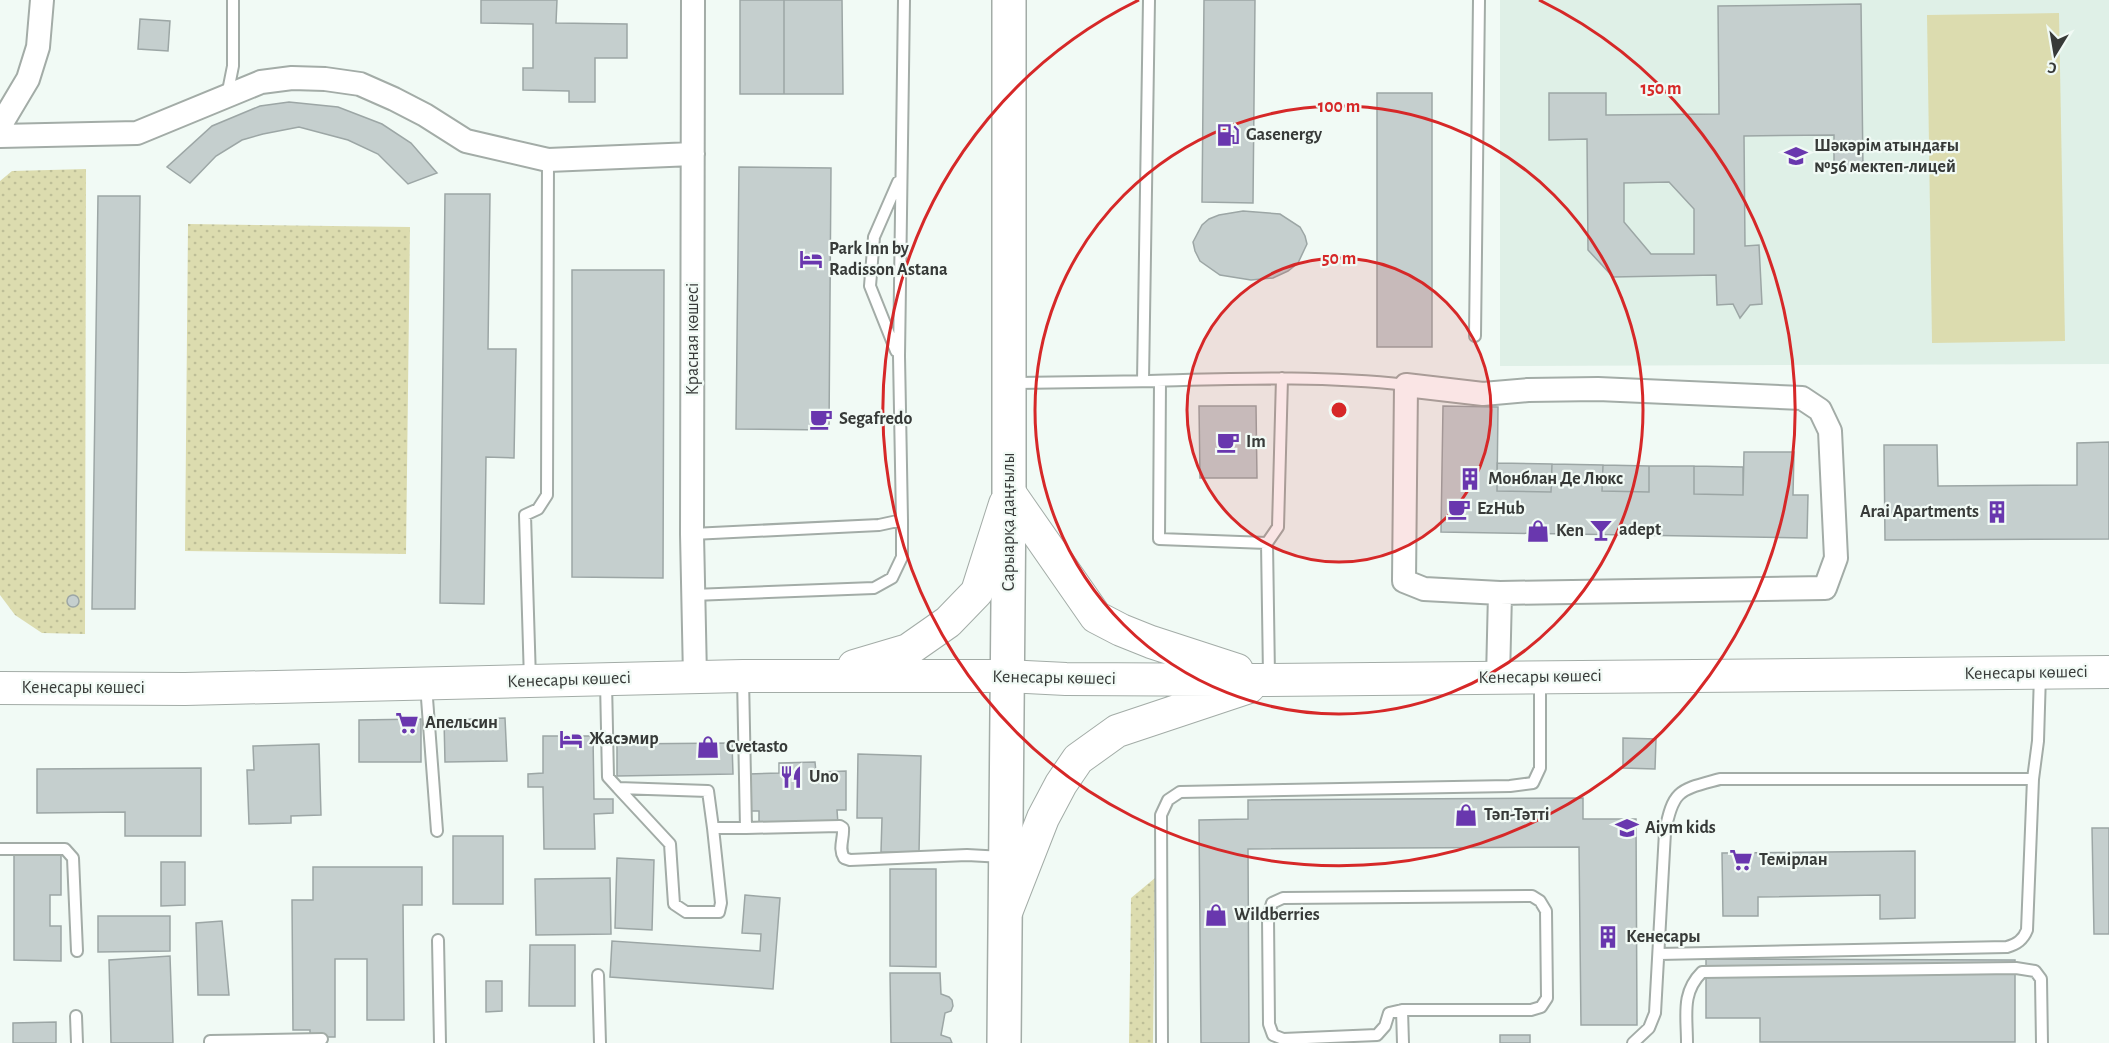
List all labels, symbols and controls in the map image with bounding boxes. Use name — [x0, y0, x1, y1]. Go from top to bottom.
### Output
north arrow — [2025, 24, 2085, 84]
text: С — [2046, 59, 2058, 76]
text: 150 m — [1641, 80, 1681, 98]
text: 100 m — [1318, 98, 1360, 116]
fuel station icon: Gasenergy — [1215, 122, 1241, 148]
place label: Gasenergy — [1246, 126, 1323, 144]
place label: Шәкәрім атындағы №56 мектеп-лицей — [1814, 137, 1959, 176]
school or university icon: Шәкәрім атындағы №56 мектеп-лицей — [1783, 143, 1809, 169]
place label: Park Inn by Radisson Astana — [829, 240, 948, 279]
hotel icon: Park Inn by Radisson Astana — [798, 246, 824, 272]
text: 50 m — [1322, 250, 1356, 268]
street label: Красная көшесі — [684, 283, 702, 395]
centre of rings — [1329, 400, 1349, 420]
cafe icon: Segafredo — [808, 406, 834, 432]
place label: Segafredo — [839, 410, 912, 428]
cafe icon: Im — [1215, 429, 1241, 455]
place label: Im — [1246, 433, 1266, 451]
street label: Сарыарқа даңғылы — [1000, 452, 1018, 592]
building icon: Монблан Де Люкс — [1457, 466, 1483, 492]
place label: Монблан Де Люкс — [1488, 470, 1623, 488]
cafe icon: EzHub — [1446, 496, 1472, 522]
building icon: Arai Apartments — [1984, 499, 2010, 525]
place label: EzHub — [1477, 500, 1525, 518]
place label: Arai Apartments — [1860, 503, 1979, 521]
bar icon: adept — [1588, 517, 1614, 543]
shop icon: Ken — [1525, 518, 1551, 544]
place label: adept — [1619, 521, 1661, 539]
place label: Ken — [1556, 522, 1584, 540]
street label: Кенесары көшесі — [1964, 663, 2088, 683]
street label: Кенесары көшесі — [1478, 667, 1602, 687]
street label: Кенесары көшесі — [992, 668, 1116, 688]
street label: Кенесары көшесі — [507, 669, 631, 691]
street label: Кенесары көшесі — [21, 679, 145, 697]
supermarket icon: Апельсин — [394, 710, 420, 736]
place label: Апельсин — [425, 714, 498, 732]
hotel icon: Жасэмир — [558, 726, 584, 752]
place label: Жасэмир — [589, 730, 659, 748]
shop icon: Cvetasto — [695, 734, 721, 760]
place label: Cvetasto — [726, 738, 788, 756]
restaurant icon: Uno — [778, 764, 804, 790]
place label: Uno — [809, 768, 839, 786]
shop icon: Тәп-Тәтті — [1453, 802, 1479, 828]
place label: Тәп-Тәтті — [1484, 806, 1549, 824]
school or university icon: Aiym kids — [1614, 815, 1640, 841]
place label: Aiym kids — [1645, 819, 1716, 837]
supermarket icon: Темірлан — [1728, 847, 1754, 873]
place label: Темірлан — [1759, 851, 1828, 869]
shop icon: Wildberries — [1203, 902, 1229, 928]
place label: Wildberries — [1234, 906, 1320, 924]
building icon: Кенесары — [1595, 924, 1621, 950]
place label: Кенесары — [1626, 928, 1701, 946]

